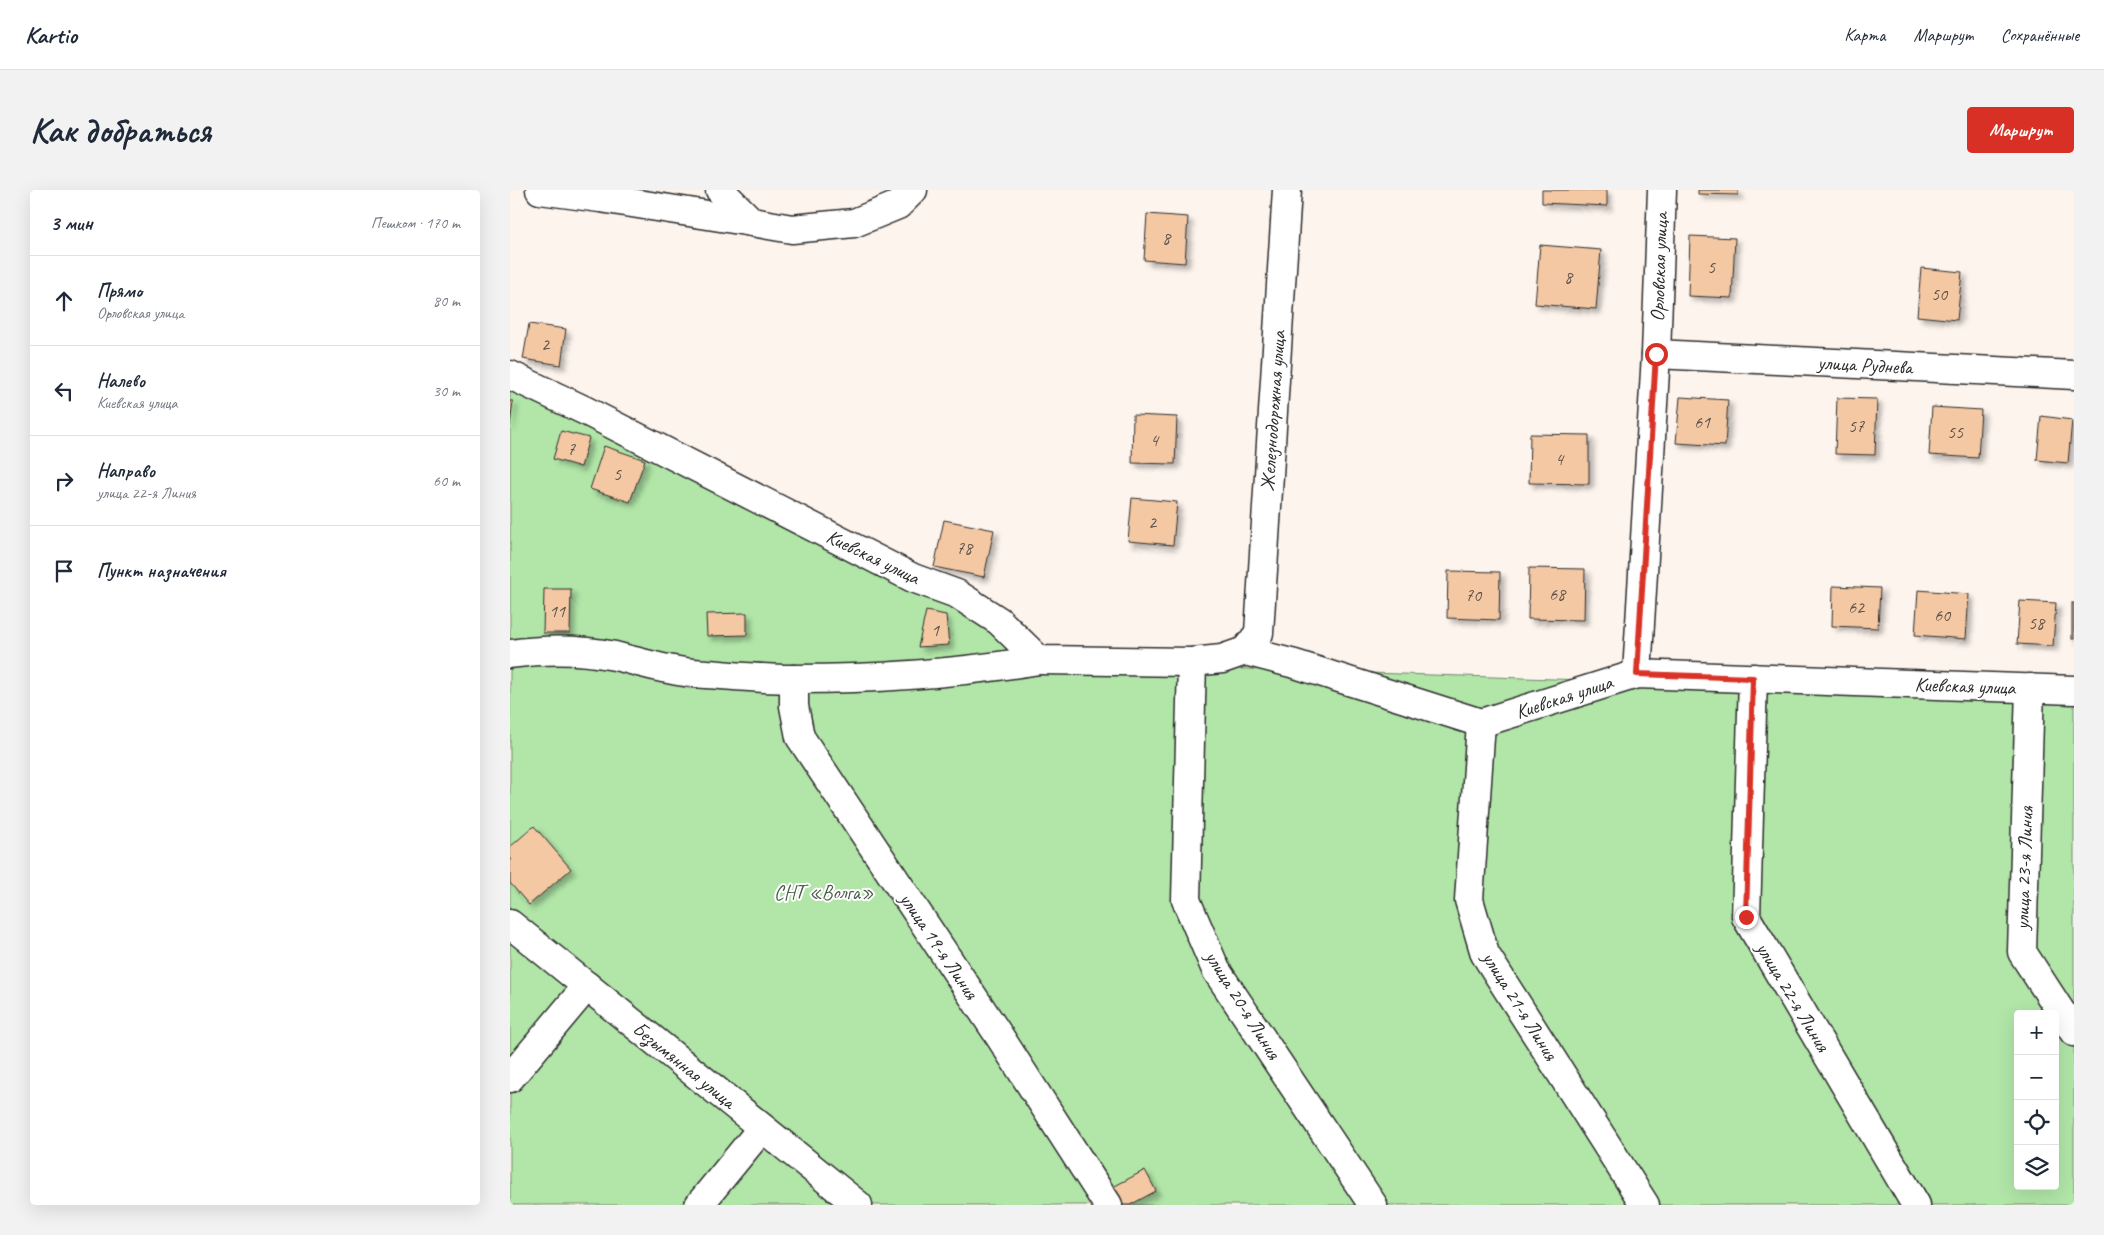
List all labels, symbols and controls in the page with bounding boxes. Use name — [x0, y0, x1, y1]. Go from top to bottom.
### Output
text: Kartio — [25, 20, 77, 50]
text: Карта — [1844, 24, 1885, 46]
text: Маршрут — [1913, 24, 1973, 46]
text: Сохранённые — [2001, 24, 2079, 46]
button: Маршрут — [1967, 107, 2074, 153]
text: Как добраться — [30, 108, 211, 153]
text: 3 мин — [50, 210, 93, 236]
street label: Орловская улица — [1645, 210, 1673, 322]
text: Пешком · 170 m — [371, 213, 460, 233]
house number: 8 — [1162, 227, 1172, 249]
house number: 5 — [1707, 256, 1716, 278]
house number: 8 — [1564, 266, 1574, 288]
text: Прямо — [97, 279, 142, 303]
house number: 50 — [1931, 283, 1949, 305]
icon: ahead — [50, 287, 78, 315]
text: 80 m — [433, 291, 460, 311]
text: Орловская улица — [97, 303, 184, 323]
street label: Железнодорожная улица — [1255, 329, 1291, 492]
house number: 2 — [541, 333, 551, 355]
route start — [1645, 343, 1668, 366]
street label: улица Руднева — [1816, 350, 1915, 380]
text: Налево — [97, 369, 145, 393]
icon: left — [50, 377, 78, 405]
text: 30 m — [433, 381, 460, 401]
text: Киевская улица — [97, 393, 178, 413]
house number: 61 — [1694, 411, 1711, 433]
house number: 57 — [1848, 415, 1865, 437]
house number: 55 — [1947, 421, 1964, 443]
house number: 4 — [1150, 429, 1160, 451]
house number: 7 — [567, 438, 576, 460]
house number: 4 — [1555, 448, 1565, 470]
text: Направо — [97, 459, 155, 483]
house number: 5 — [613, 463, 622, 485]
icon: right — [50, 467, 78, 495]
text: 60 m — [433, 471, 460, 491]
text: улица 22-я Линия — [97, 483, 196, 503]
house number: 2 — [1148, 511, 1158, 533]
street label: Киевская улица — [822, 524, 925, 591]
house number: 78 — [956, 537, 974, 559]
icon: arrive — [50, 557, 78, 585]
text: Пункт назначения — [97, 559, 226, 583]
house number: 68 — [1549, 583, 1567, 605]
house number: 70 — [1465, 584, 1483, 606]
house number: 62 — [1848, 596, 1866, 618]
house number: 11 — [549, 600, 566, 622]
house number: 60 — [1934, 604, 1952, 626]
house number: 58 — [2028, 612, 2046, 634]
house number: 1 — [931, 619, 940, 641]
street label: Киевская улица — [1512, 669, 1617, 724]
street label: Киевская улица — [1914, 672, 2017, 700]
street label: улица 23-я Линия — [2009, 805, 2039, 931]
park label: СНТ «Волга» — [774, 880, 874, 905]
street label: улица 19-я Линия — [894, 887, 984, 1005]
route end — [1735, 906, 1758, 929]
street label: улица 22-я Линия — [1750, 937, 1836, 1057]
street label: улица 20-я Линия — [1199, 945, 1287, 1065]
street label: улица 21-я Линия — [1476, 946, 1564, 1066]
map controls — [2014, 1010, 2059, 1190]
button: + — [2014, 1010, 2059, 1055]
street label: Безымянная улица — [627, 1016, 742, 1116]
button: − — [2014, 1055, 2059, 1100]
button: locate — [2014, 1100, 2059, 1145]
button: layers — [2014, 1145, 2059, 1190]

